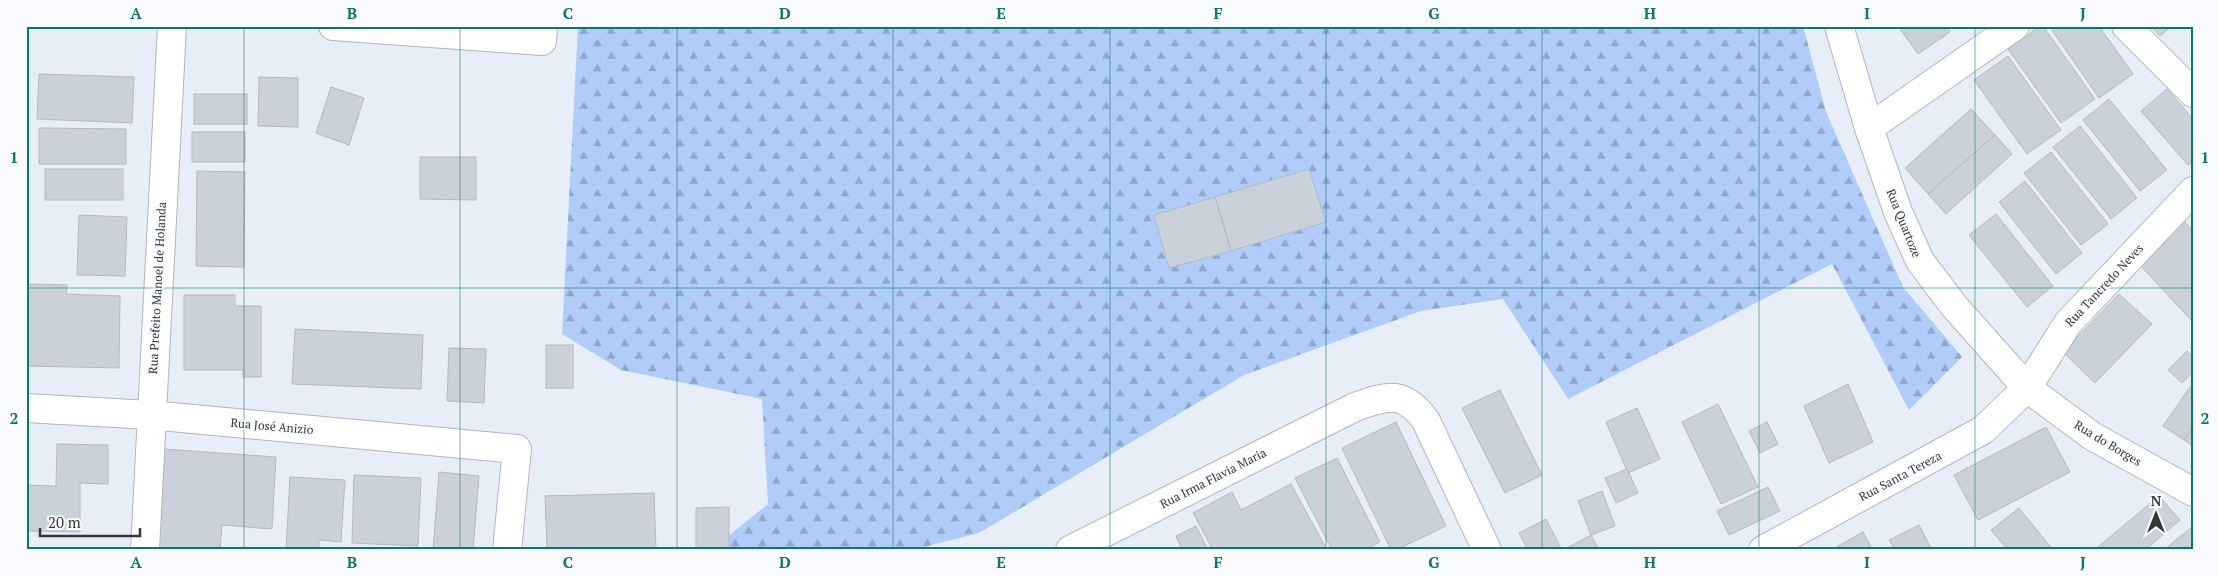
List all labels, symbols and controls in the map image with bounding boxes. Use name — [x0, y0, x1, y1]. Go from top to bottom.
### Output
text: A — [130, 2, 142, 24]
text: B — [347, 2, 357, 24]
text: C — [563, 2, 573, 24]
text: D — [779, 2, 791, 24]
text: E — [996, 2, 1006, 24]
text: F — [1213, 2, 1223, 24]
text: G — [1428, 2, 1440, 24]
text: H — [1644, 2, 1656, 24]
text: I — [1864, 2, 1870, 24]
text: J — [2080, 2, 2086, 24]
text: 1 — [9, 146, 19, 168]
text: 1 — [2200, 146, 2210, 168]
street label: Rua Quartoze — [1883, 187, 1925, 259]
street label: Rua Prefeito Manoel de Holanda — [145, 202, 169, 374]
street label: Rua Tancredo Neves — [2062, 240, 2146, 330]
text: 2 — [9, 407, 19, 429]
text: 2 — [2200, 407, 2210, 429]
street label: Rua José Anizio — [230, 415, 314, 437]
street label: Rua do Borges — [2072, 417, 2144, 469]
street label: Rua Irma Flavia Maria — [1157, 445, 1269, 511]
street label: Rua Santa Tereza — [1856, 448, 1944, 504]
north arrow — [2132, 488, 2182, 538]
text: N — [2151, 491, 2162, 510]
scale bar — [40, 506, 140, 538]
text: 20 m — [48, 512, 81, 532]
text: A — [130, 551, 142, 573]
text: B — [347, 551, 357, 573]
text: C — [563, 551, 573, 573]
text: D — [779, 551, 791, 573]
text: E — [996, 551, 1006, 573]
text: F — [1213, 551, 1223, 573]
text: G — [1428, 551, 1440, 573]
text: H — [1644, 551, 1656, 573]
text: I — [1864, 551, 1870, 573]
text: J — [2080, 551, 2086, 573]

